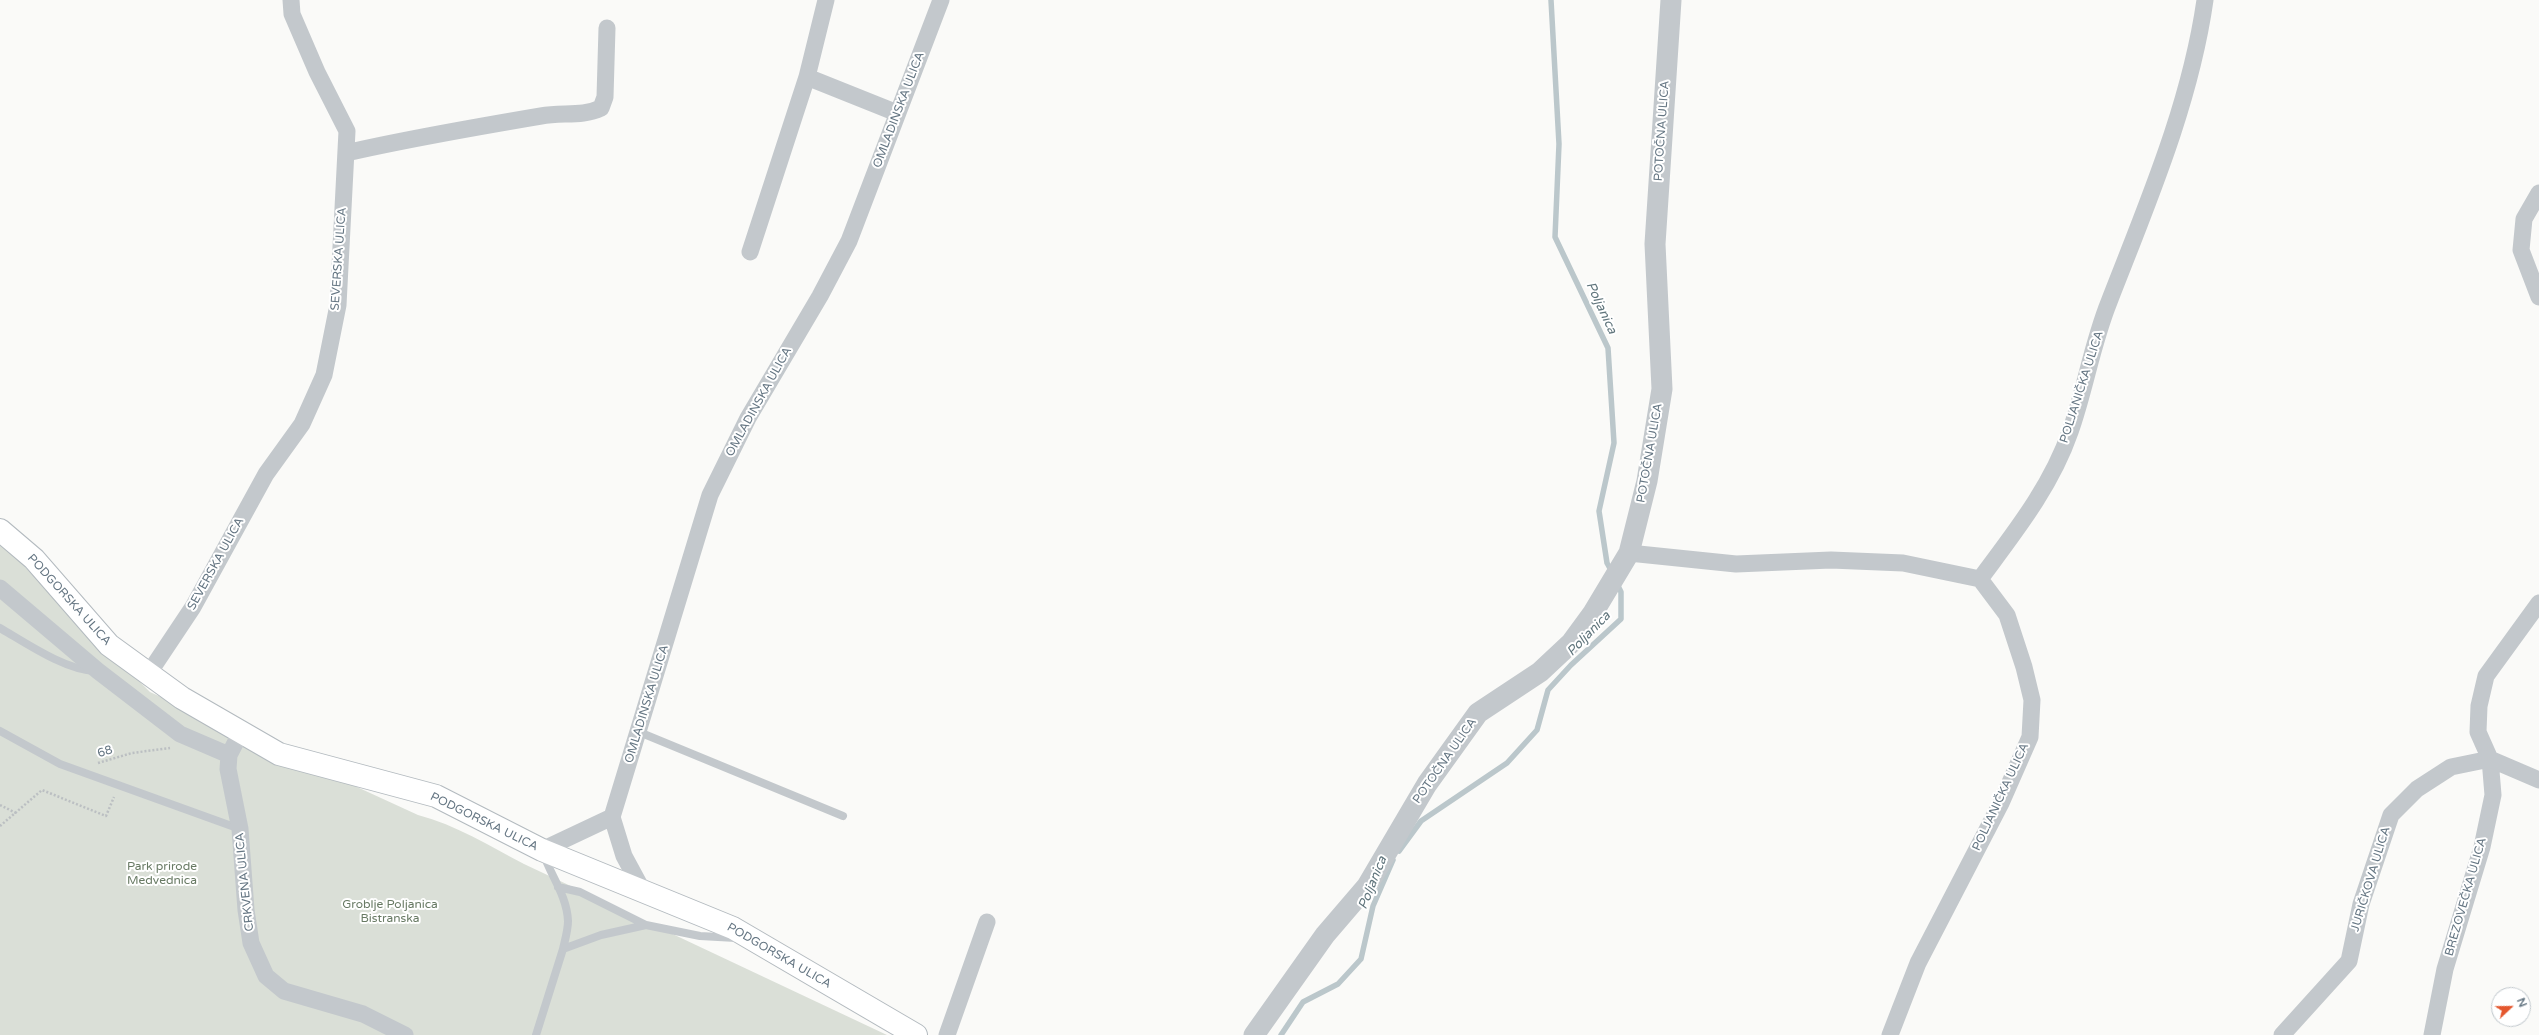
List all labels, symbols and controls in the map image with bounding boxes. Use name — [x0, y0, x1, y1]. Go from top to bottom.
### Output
street label: OMLADINSKA ULICA — [870, 50, 928, 170]
street label: POTOČNA ULICA — [1651, 80, 1673, 182]
street label: SEVERSKA ULICA — [328, 207, 350, 311]
water label: Poljanica — [1582, 279, 1620, 337]
street label: POLJANIČKA ULICA — [2057, 329, 2107, 445]
street label: OMLADINSKA ULICA — [723, 345, 795, 459]
street label: POTOČNA ULICA — [1634, 402, 1666, 504]
street label: SEVERSKA ULICA — [185, 515, 247, 613]
street label: PODGORSKA ULICA — [24, 551, 114, 649]
water label: Poljanica — [1564, 609, 1614, 659]
street label: OMLADINSKA ULICA — [622, 643, 672, 765]
street label: POTOČNA ULICA — [1410, 716, 1480, 806]
street label: POLJANIČKA ULICA — [1970, 741, 2032, 853]
street label: 68 — [96, 743, 114, 761]
street label: PODGORSKA ULICA — [428, 790, 540, 854]
street label: JURIČKOVA ULICA — [2348, 825, 2394, 933]
street label: CRKVENA ULICA — [233, 832, 257, 932]
street label: BREZOVEČKA ULICA — [2442, 836, 2490, 958]
water label: Poljanica — [1355, 854, 1391, 912]
park label: Park prirode Medvednica — [127, 860, 197, 888]
park label: Groblje Poljanica Bistranska — [342, 898, 438, 926]
street label: PODGORSKA ULICA — [724, 920, 834, 992]
north arrow — [2491, 987, 2531, 1027]
text: N — [2514, 996, 2529, 1009]

